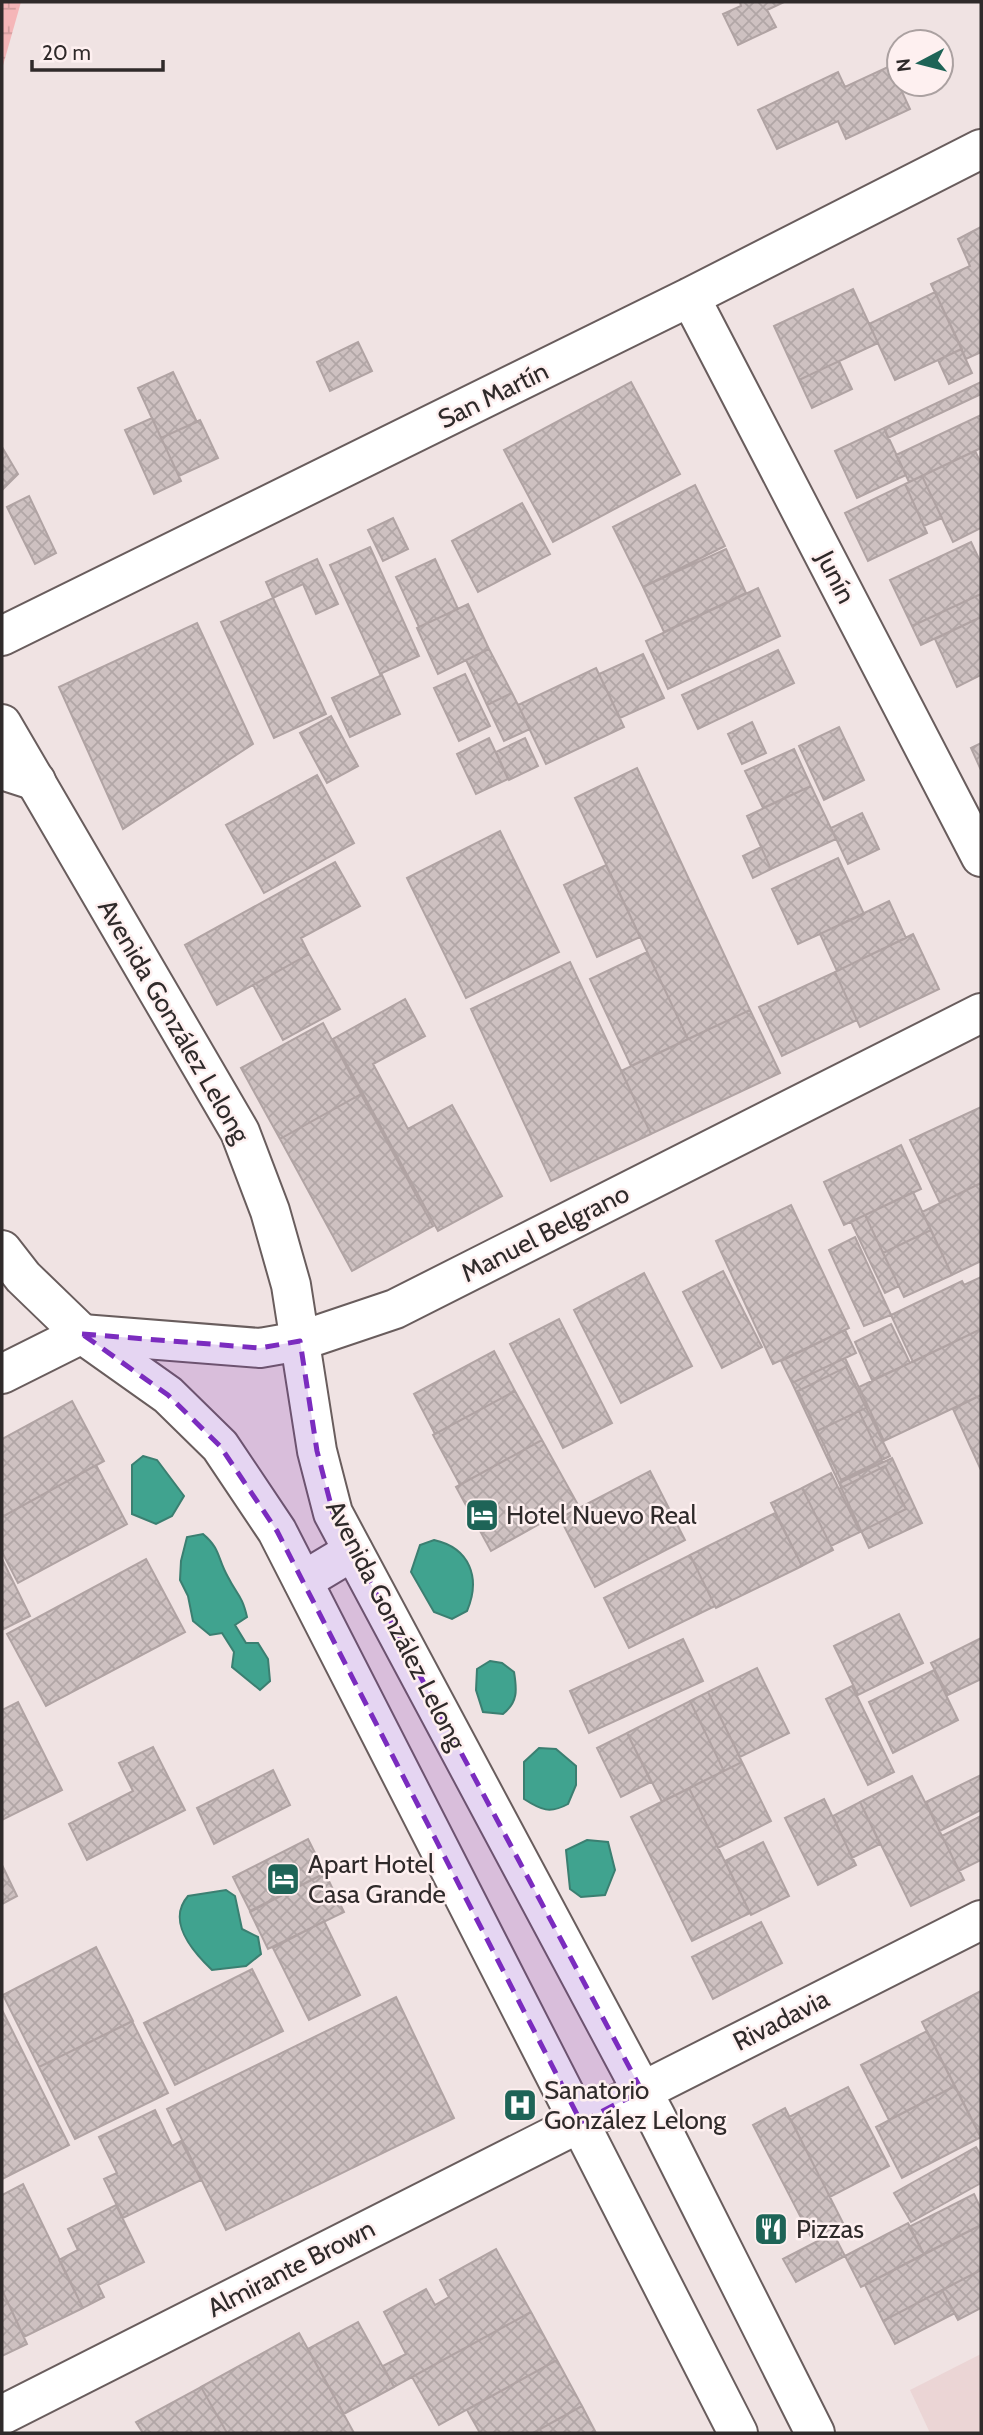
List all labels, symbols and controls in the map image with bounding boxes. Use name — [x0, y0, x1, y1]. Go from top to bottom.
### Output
scale bar — [32, 28, 163, 72]
north arrow — [885, 28, 955, 98]
text: 20 m — [42, 40, 91, 65]
text: N — [891, 57, 916, 73]
street label: San Martín — [433, 355, 553, 435]
street label: Junín — [809, 545, 863, 609]
street label: Avenida González Lelong — [91, 894, 257, 1149]
street label: Manuel Belgrano — [456, 1177, 634, 1289]
street label: Avenida González Lelong — [319, 1495, 473, 1756]
hotel icon: Hotel Nuevo Real — [463, 1496, 501, 1534]
place label: Hotel Nuevo Real — [506, 1499, 697, 1531]
place label: Apart Hotel Casa Grande — [308, 1848, 446, 1910]
hotel icon: Apart Hotel Casa Grande — [264, 1860, 302, 1898]
street label: Rivadavia — [728, 1982, 835, 2058]
place label: Sanatorio González Lelong — [544, 2074, 727, 2136]
hospital icon: Sanatorio González Lelong — [501, 2086, 539, 2124]
restaurant icon: Pizzas — [752, 2210, 790, 2248]
street label: Almirante Brown — [202, 2212, 380, 2324]
place label: Pizzas — [796, 2213, 864, 2245]

